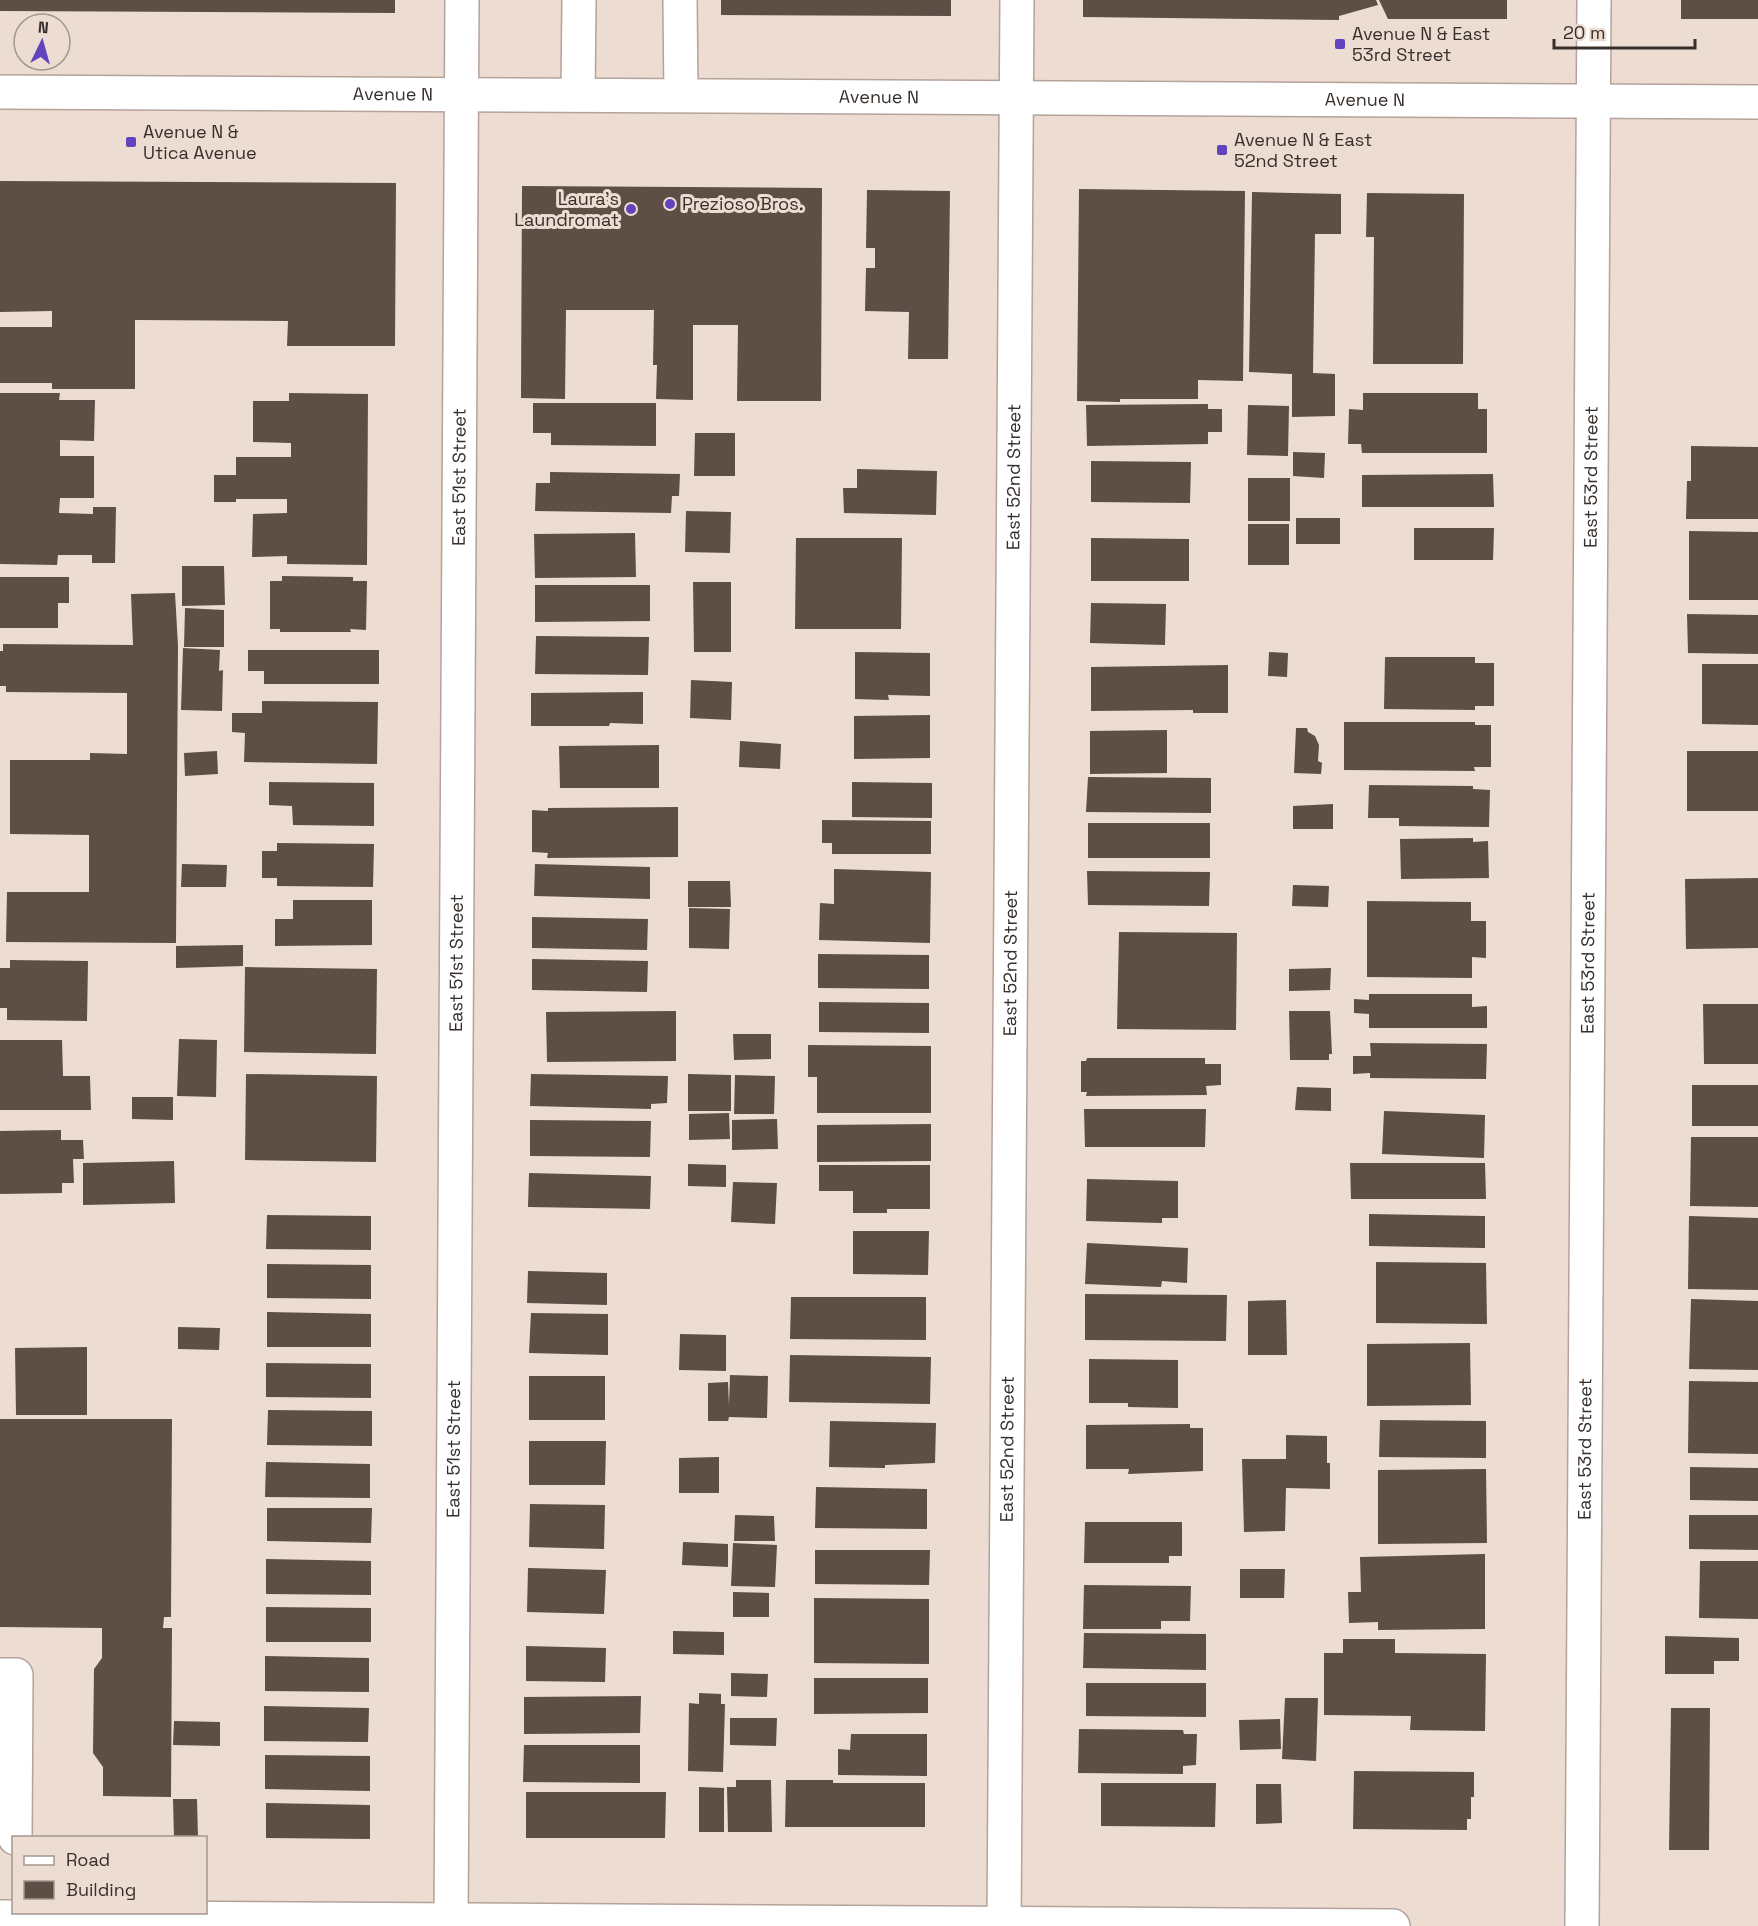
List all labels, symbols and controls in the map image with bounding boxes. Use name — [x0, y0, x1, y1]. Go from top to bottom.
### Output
north arrow — [12, 12, 72, 72]
scale bar — [1554, 12, 1695, 50]
text: N — [37, 17, 50, 38]
text: 20 m — [1563, 21, 1606, 44]
place label: Avenue N & East 53rd Street — [1352, 22, 1490, 66]
marker: Avenue N & East 53rd Street — [1333, 37, 1347, 51]
street label: Avenue N — [353, 82, 433, 105]
street label: Avenue N — [839, 85, 919, 108]
street label: Avenue N — [1325, 88, 1405, 111]
place label: Avenue N & Utica Avenue — [143, 120, 257, 164]
place label: Avenue N & East 52nd Street — [1234, 128, 1372, 172]
marker: Avenue N & Utica Avenue — [124, 135, 138, 149]
marker: Avenue N & East 52nd Street — [1215, 143, 1229, 157]
place label: Laura's Laundromat — [514, 187, 619, 231]
place label: Prezioso Bros. — [682, 192, 803, 215]
marker: Prezioso Bros. — [663, 197, 677, 211]
marker: Laura's Laundromat — [624, 202, 638, 216]
street label: East 52nd Street — [1001, 404, 1025, 550]
street label: East 53rd Street — [1579, 406, 1602, 548]
street label: East 51st Street — [447, 408, 471, 546]
street label: East 52nd Street — [998, 890, 1022, 1036]
street label: East 53rd Street — [1576, 892, 1599, 1034]
street label: East 51st Street — [444, 894, 468, 1032]
street label: East 52nd Street — [995, 1376, 1019, 1522]
street label: East 53rd Street — [1573, 1378, 1596, 1520]
street label: East 51st Street — [441, 1380, 465, 1518]
legend — [12, 1836, 207, 1914]
text: Road — [66, 1848, 110, 1871]
text: Building — [66, 1878, 136, 1901]

